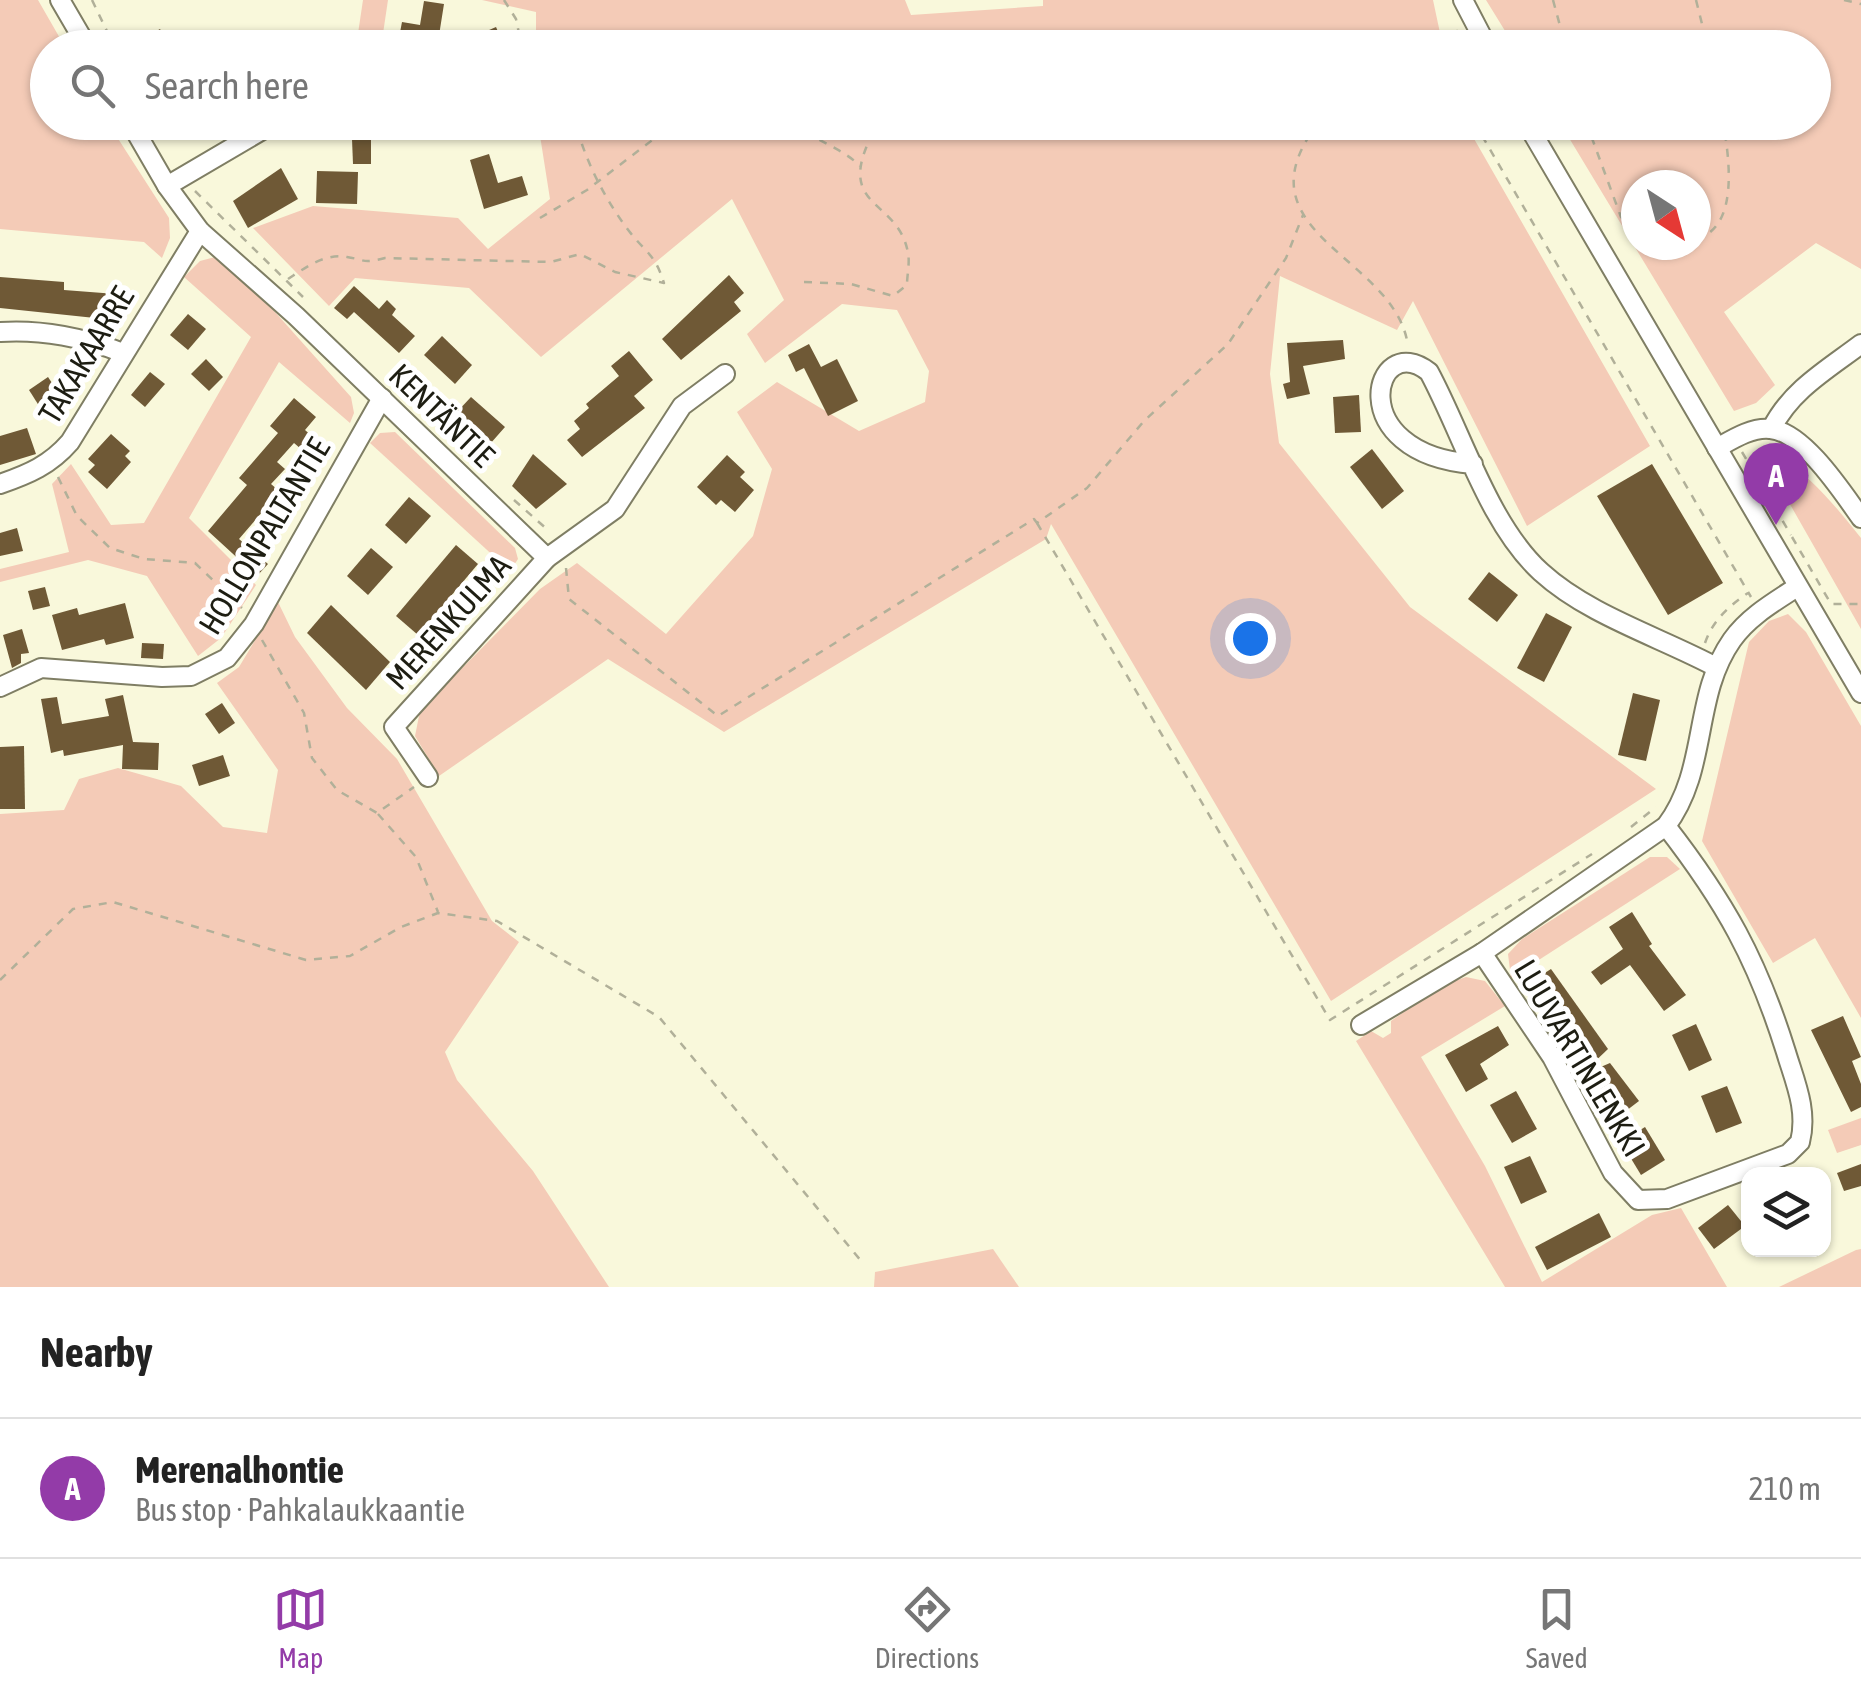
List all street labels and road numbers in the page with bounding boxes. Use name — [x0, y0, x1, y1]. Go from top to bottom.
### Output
street label: TAKAKAARRE — [31, 280, 141, 430]
street label: KENTÄNTIE — [382, 356, 502, 474]
street label: HOLLONPALTANTIE — [191, 431, 337, 641]
street label: MERENKULMA — [378, 547, 518, 697]
street label: LUUVARTINLENKKI — [1507, 953, 1653, 1163]

